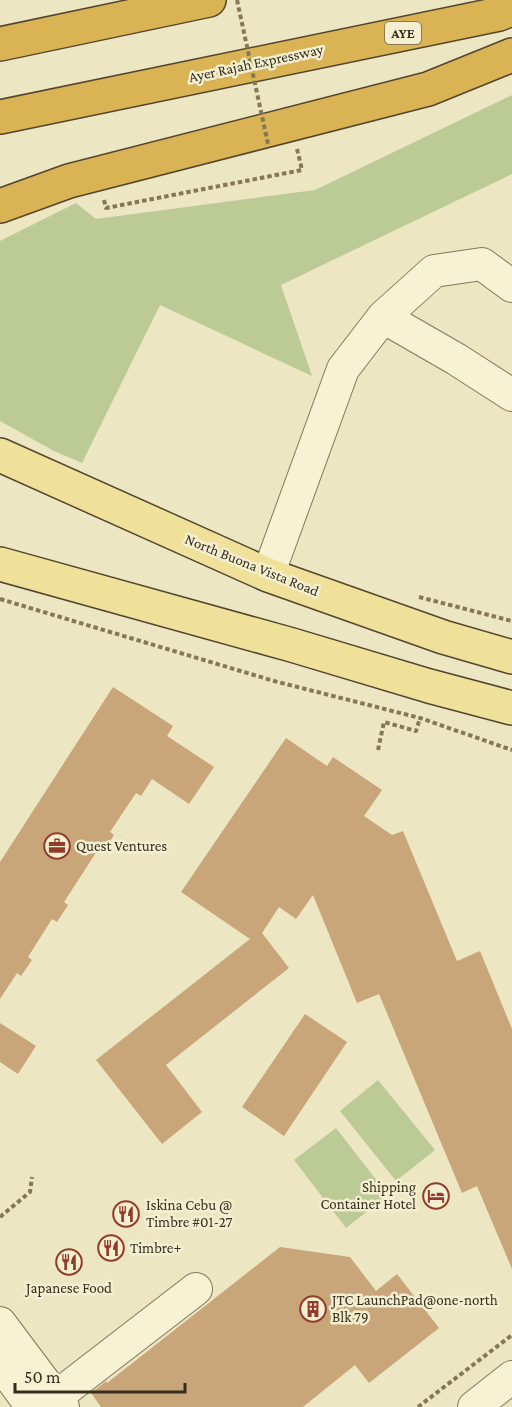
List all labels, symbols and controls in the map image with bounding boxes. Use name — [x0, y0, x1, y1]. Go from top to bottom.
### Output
road number: AYE — [385, 22, 421, 44]
street label: Ayer Rajah Expressway — [187, 41, 325, 86]
street label: North Buona Vista Road — [183, 531, 321, 599]
office icon: Quest Ventures — [42, 831, 72, 861]
place label: Quest Ventures — [76, 838, 167, 854]
place label: Shipping Container Hotel — [320, 1179, 416, 1212]
hotel icon: Shipping Container Hotel — [421, 1181, 451, 1211]
place label: Iskina Cebu @ Timbre #01-27 — [146, 1197, 233, 1230]
restaurant icon: Iskina Cebu @ Timbre #01-27 — [111, 1199, 141, 1229]
restaurant icon: Timbre+ — [96, 1233, 126, 1263]
place label: Timbre+ — [130, 1240, 181, 1256]
restaurant icon: Japanese Food — [54, 1247, 84, 1277]
place label: Japanese Food — [24, 1280, 112, 1297]
place label: JTC LaunchPad@one-north Blk 79 — [330, 1292, 498, 1325]
building icon: JTC LaunchPad@one-north Blk 79 — [298, 1294, 328, 1324]
scale bar — [15, 1356, 184, 1394]
text: 50 m — [24, 1367, 61, 1387]

